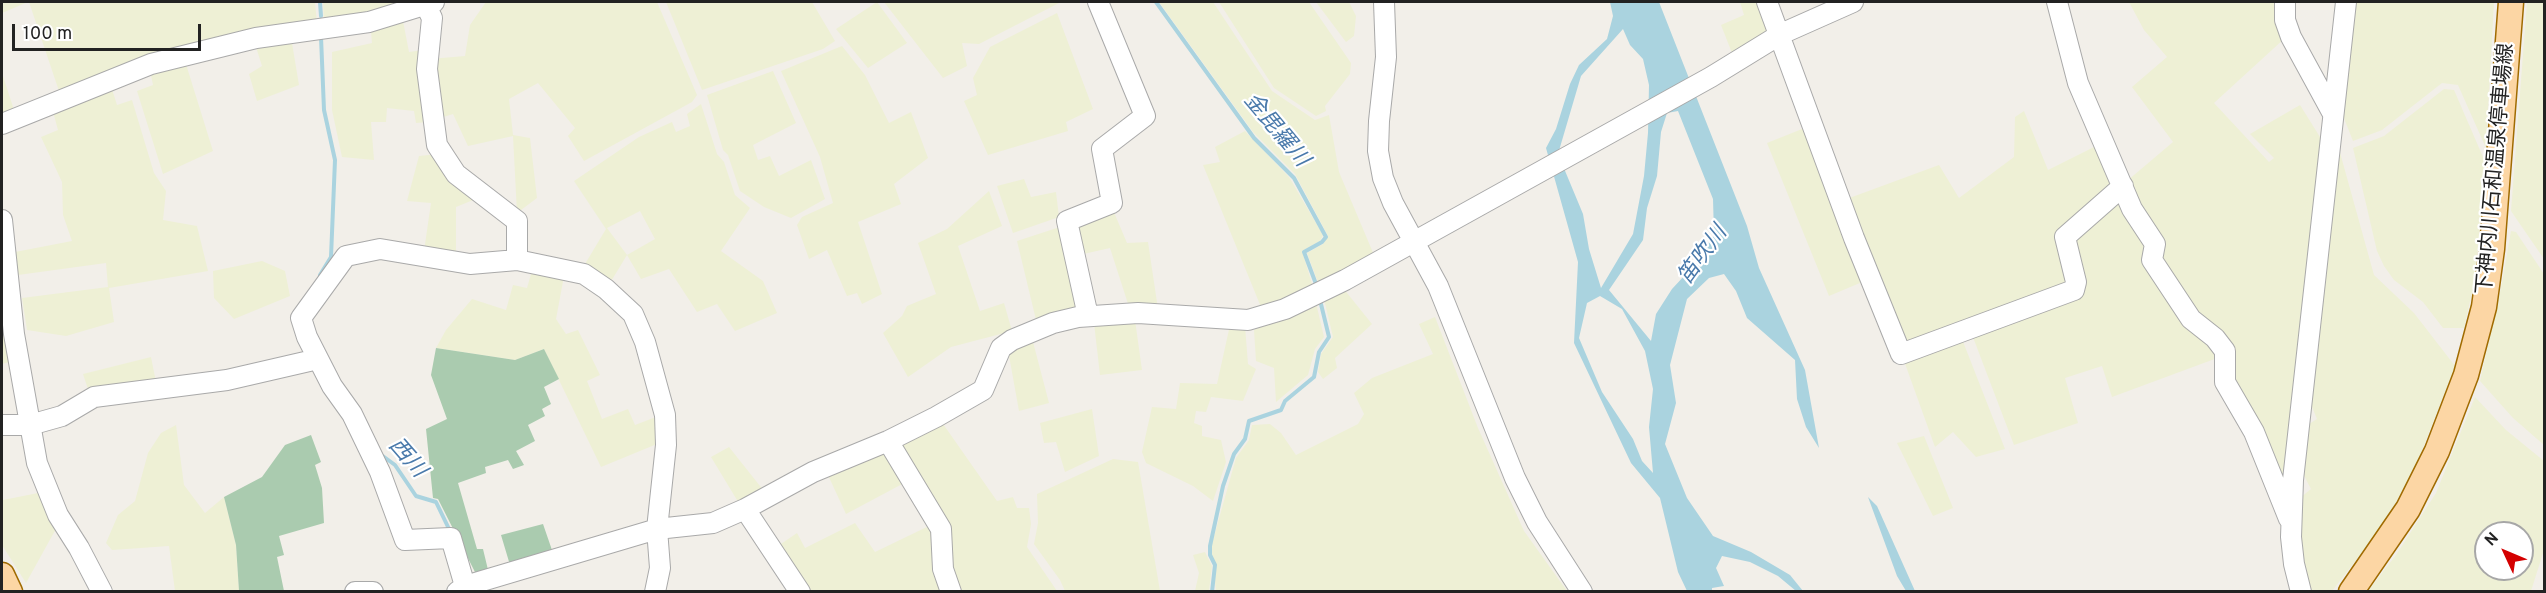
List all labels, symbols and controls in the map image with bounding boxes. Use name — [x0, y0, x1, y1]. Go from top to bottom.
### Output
scale bar — [15, 12, 204, 50]
text: 100 m — [23, 23, 72, 46]
street label: 下神内川石和温泉停車場線 — [2473, 42, 2521, 296]
water label: 金毘羅川 — [1237, 89, 1313, 173]
water label: 笛吹川 — [1674, 222, 1734, 290]
water label: 西川 — [382, 434, 430, 484]
north arrow — [2474, 521, 2534, 581]
text: N — [2481, 529, 2504, 551]

